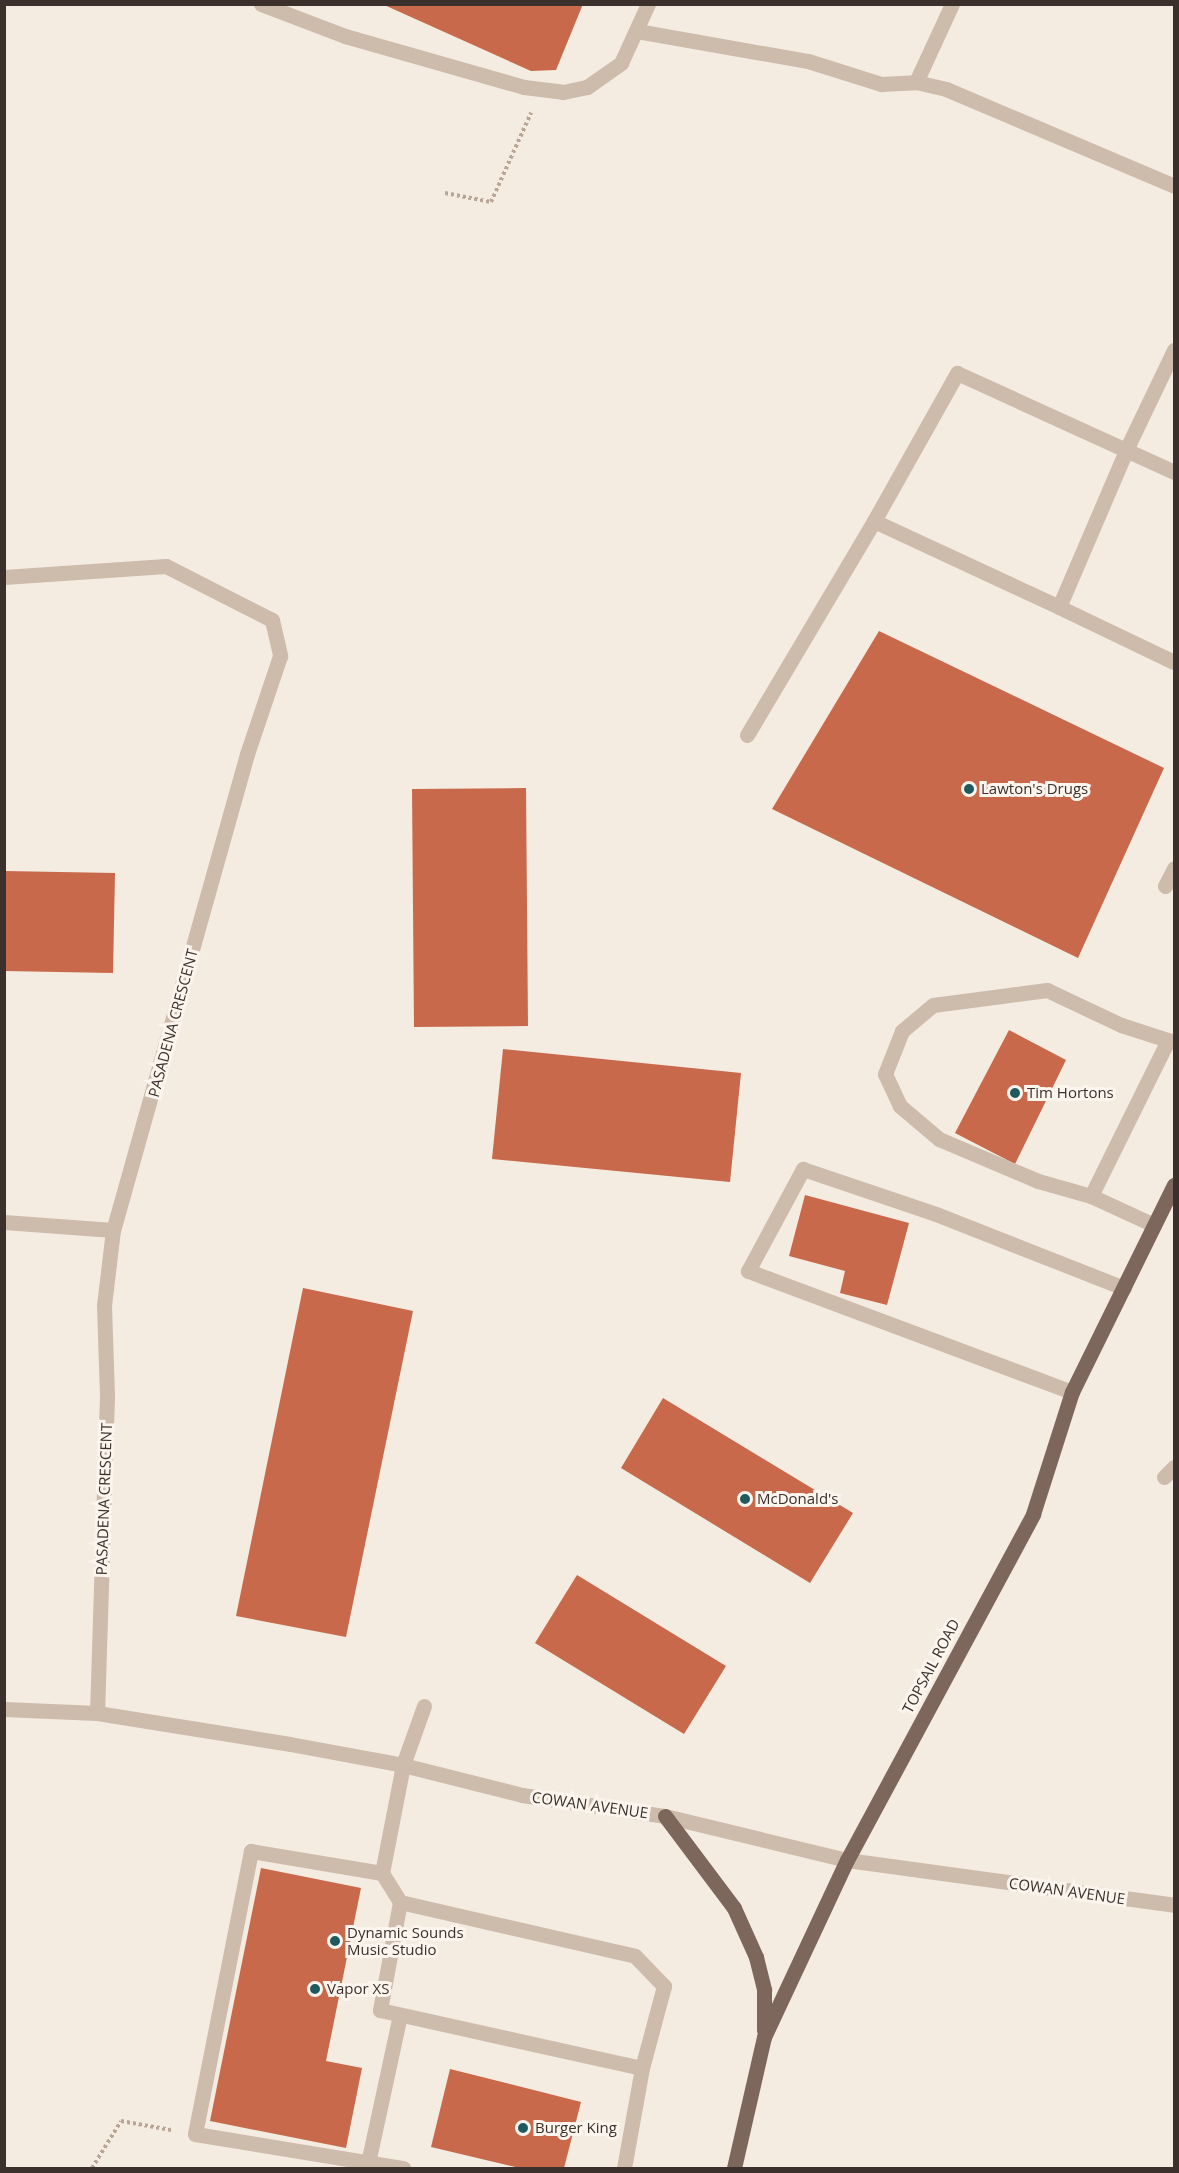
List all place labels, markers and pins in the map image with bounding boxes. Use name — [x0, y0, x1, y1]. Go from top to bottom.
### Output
place label: Lawton's Drugs — [981, 780, 1088, 798]
marker: Lawton's Drugs — [962, 782, 976, 796]
place label: Tim Hortons — [1027, 1084, 1114, 1102]
marker: Tim Hortons — [1008, 1086, 1022, 1100]
place label: McDonald's — [757, 1490, 839, 1508]
marker: McDonald's — [738, 1492, 752, 1506]
place label: Dynamic Sounds Music Studio — [347, 1923, 464, 1958]
marker: Dynamic Sounds Music Studio — [328, 1934, 342, 1948]
place label: Vapor XS — [327, 1980, 389, 1998]
marker: Vapor XS — [308, 1982, 322, 1996]
place label: Burger King — [535, 2119, 617, 2137]
marker: Burger King — [516, 2121, 530, 2135]

